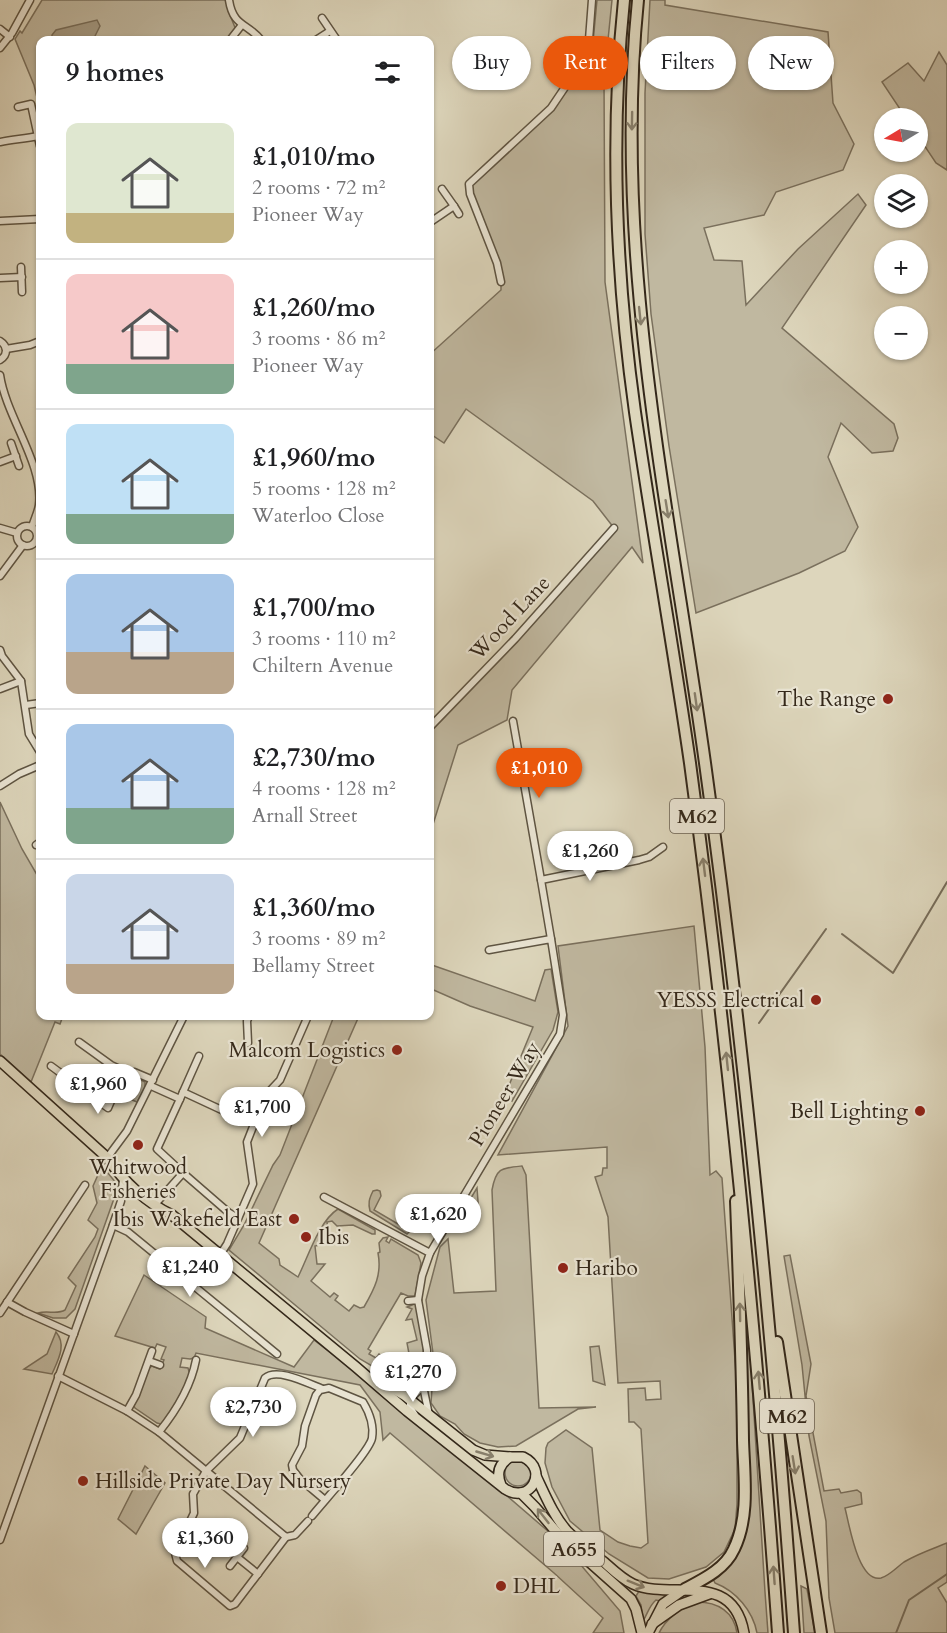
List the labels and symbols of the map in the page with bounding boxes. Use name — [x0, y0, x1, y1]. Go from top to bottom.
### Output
north arrow — [874, 108, 928, 162]
one-way arrow — [626, 111, 638, 131]
one-way arrow — [635, 306, 646, 325]
one-way arrow — [662, 499, 673, 518]
street label: Wood Lane — [463, 569, 557, 667]
place label: The Range — [777, 685, 876, 714]
one-way arrow — [691, 691, 702, 711]
marker: The Range — [881, 692, 895, 706]
pin: £1,010 — [490, 748, 588, 799]
road number: M62 — [670, 799, 724, 833]
pin: £1,260 — [541, 831, 639, 882]
one-way arrow — [698, 858, 709, 878]
place label: YESSS Electrical — [657, 986, 804, 1015]
marker: YESSS Electrical — [809, 993, 823, 1007]
place label: Malcom Logistics — [229, 1036, 385, 1065]
street label: Pioneer Way — [462, 1036, 548, 1152]
marker: Malcom Logistics — [390, 1043, 404, 1057]
one-way arrow — [721, 1051, 732, 1071]
pin: £1,960 — [49, 1064, 147, 1115]
pin: £1,700 — [213, 1087, 311, 1138]
place label: Bell Lighting — [790, 1097, 908, 1126]
marker: Bell Lighting — [913, 1104, 927, 1118]
marker: Whitwood Fisheries — [131, 1138, 145, 1152]
place label: Whitwood Fisheries — [88, 1153, 187, 1206]
pin: £1,620 — [389, 1194, 487, 1245]
place label: Ibis Wakefield East — [113, 1205, 282, 1234]
marker: Ibis Wakefield East — [287, 1212, 301, 1226]
place label: Ibis — [318, 1223, 349, 1252]
marker: Ibis — [299, 1230, 313, 1244]
pin: £1,240 — [141, 1247, 239, 1298]
place label: Haribo — [575, 1254, 638, 1283]
marker: Haribo — [556, 1261, 570, 1275]
one-way arrow — [734, 1302, 746, 1322]
pin: £1,270 — [364, 1352, 462, 1403]
one-way arrow — [753, 1371, 764, 1391]
pin: £2,730 — [204, 1387, 302, 1438]
road number: M62 — [760, 1399, 814, 1433]
one-way arrow — [475, 1448, 494, 1460]
one-way arrow — [789, 1455, 800, 1474]
place label: Hillside Private Day Nursery — [95, 1467, 351, 1496]
marker: Hillside Private Day Nursery — [76, 1474, 90, 1488]
one-way arrow — [536, 1508, 549, 1524]
pin: £1,360 — [156, 1518, 254, 1569]
road number: A655 — [544, 1532, 604, 1566]
one-way arrow — [768, 1565, 779, 1585]
place label: DHL — [513, 1572, 561, 1601]
marker: DHL — [494, 1579, 508, 1593]
one-way arrow — [626, 1579, 644, 1590]

